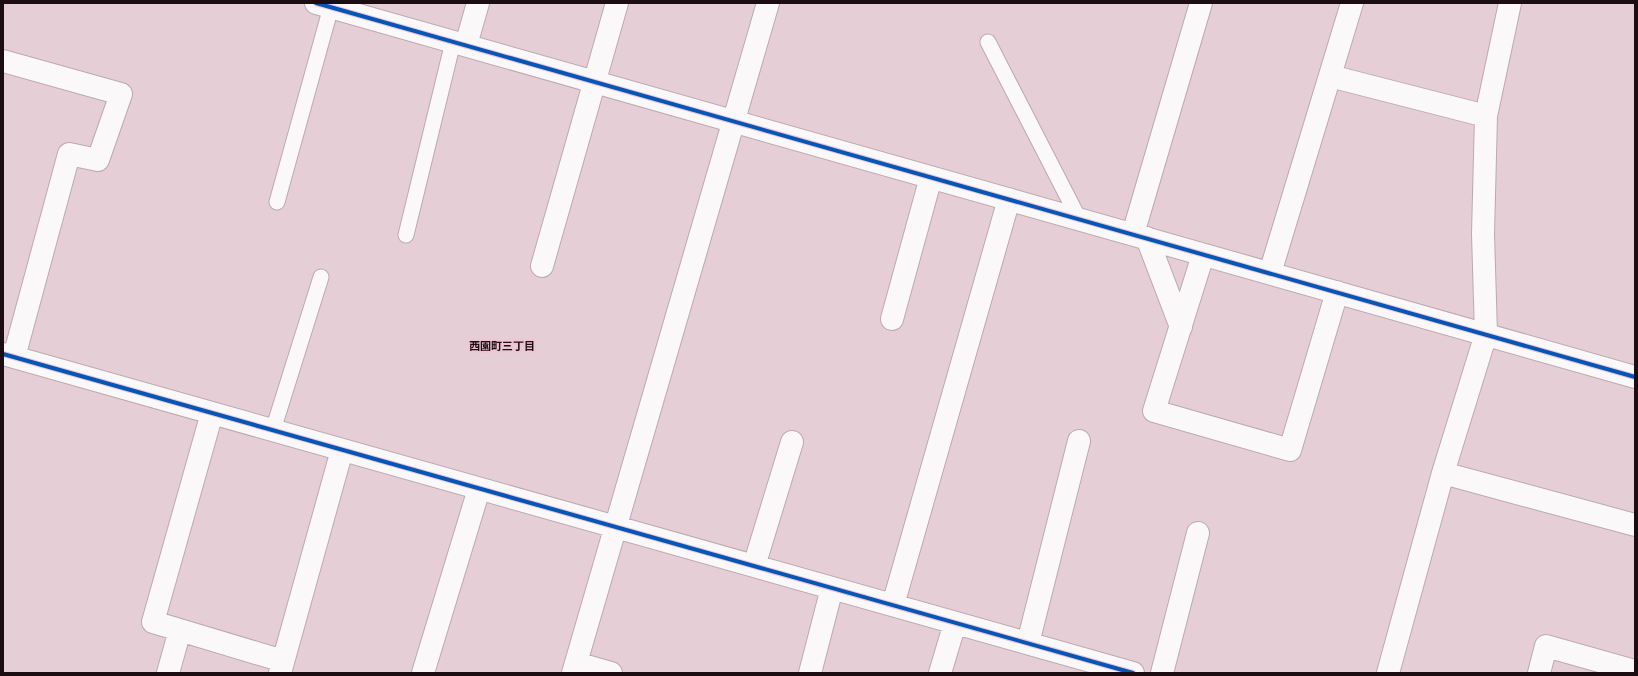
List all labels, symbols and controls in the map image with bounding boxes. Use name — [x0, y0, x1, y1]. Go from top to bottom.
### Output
district label: 西園町三丁目 — [469, 338, 535, 353]

